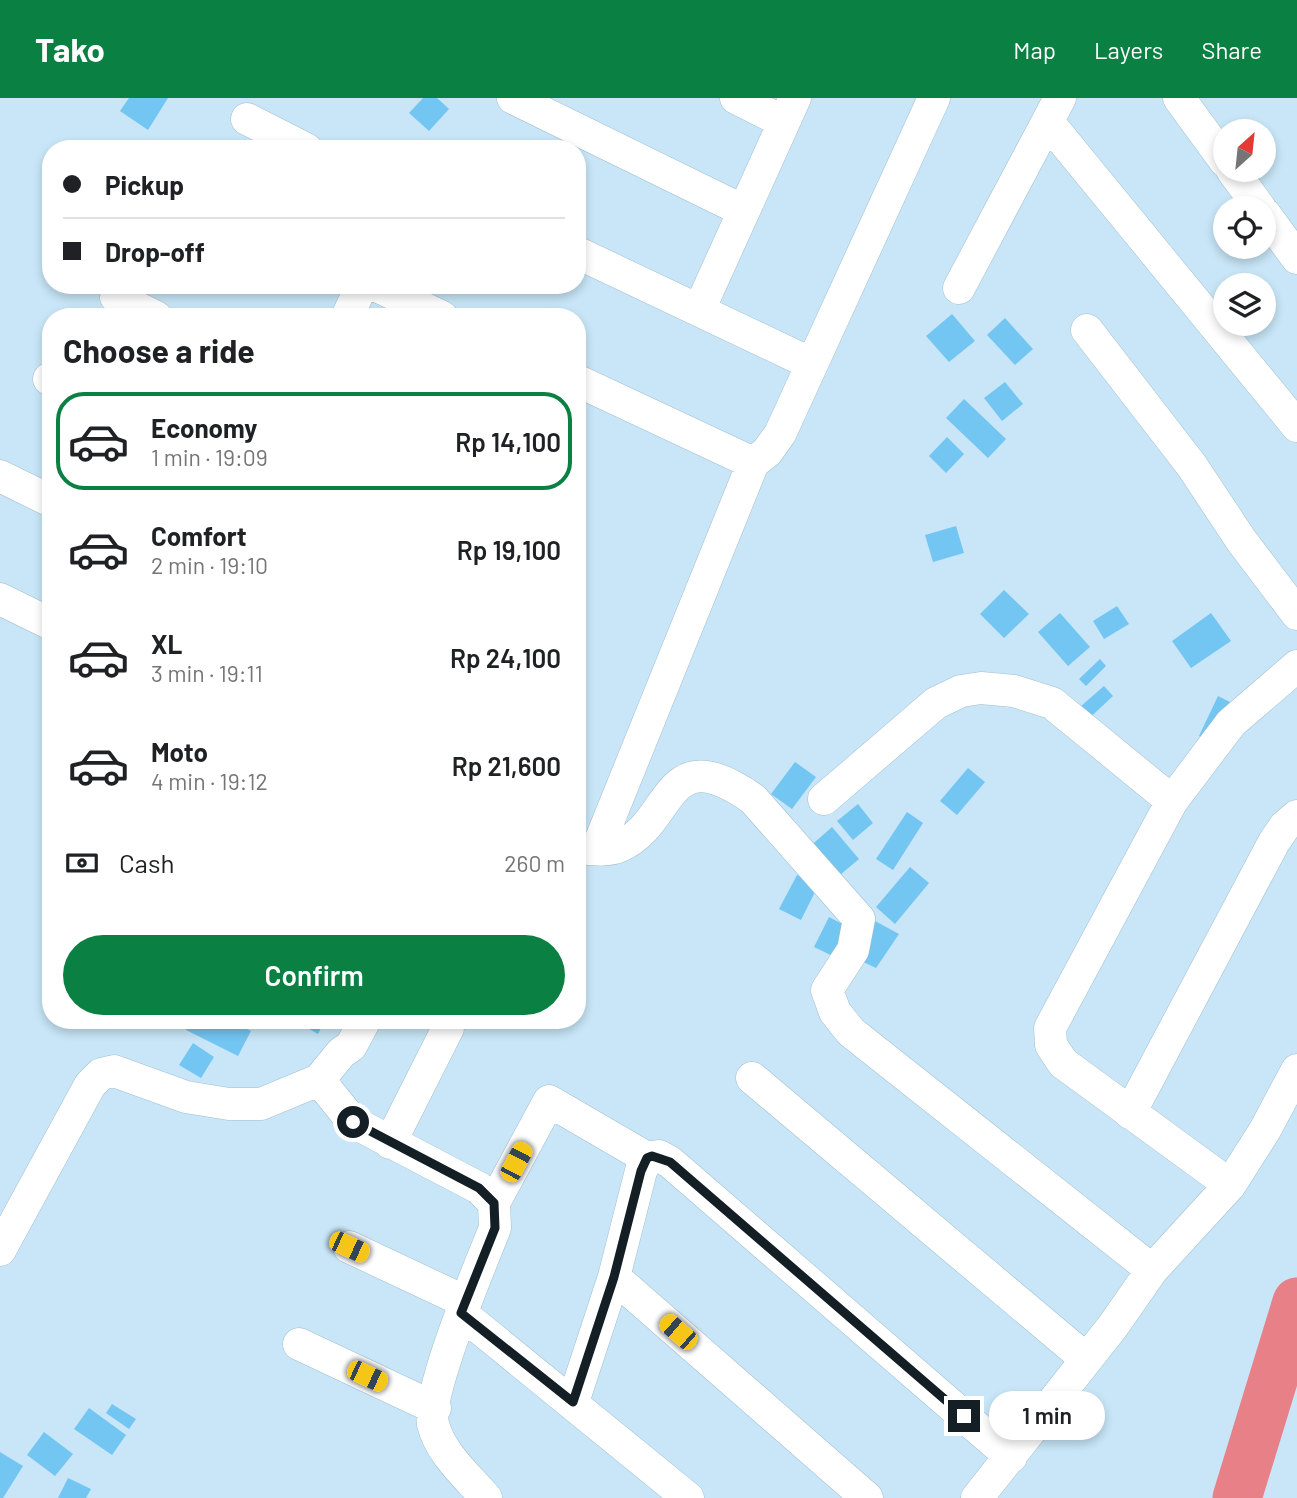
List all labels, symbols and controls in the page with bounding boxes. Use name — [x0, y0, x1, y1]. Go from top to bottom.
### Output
text: Tako — [35, 29, 105, 69]
text: Map — [1013, 35, 1056, 64]
text: Layers — [1094, 35, 1163, 64]
text: Share — [1201, 35, 1262, 64]
north arrow — [1213, 119, 1276, 182]
map controls — [1213, 119, 1276, 336]
text: Pickup — [105, 169, 184, 200]
button: locate — [1213, 196, 1276, 259]
text: Drop-off — [105, 236, 205, 267]
button: layers — [1213, 273, 1276, 336]
text: Choose a ride — [63, 331, 255, 369]
icon: car — [67, 410, 130, 473]
text: Economy — [151, 412, 257, 443]
text: Rp 14,100 — [455, 426, 561, 457]
text: 1 min · 19:09 — [151, 443, 268, 471]
icon: car — [67, 518, 130, 581]
text: Comfort — [151, 520, 247, 551]
text: Rp 19,100 — [457, 534, 561, 565]
text: 2 min · 19:10 — [151, 551, 268, 579]
icon: car — [67, 626, 130, 689]
text: XL — [151, 628, 182, 659]
text: Rp 24,100 — [450, 642, 561, 673]
text: 3 min · 19:11 — [151, 659, 263, 687]
icon: car — [67, 734, 130, 797]
text: Moto — [151, 736, 208, 767]
text: Rp 21,600 — [452, 750, 561, 781]
text: 4 min · 19:12 — [151, 767, 268, 795]
icon: cash — [63, 844, 101, 882]
text: Cash — [119, 847, 174, 878]
text: 260 m — [504, 849, 565, 877]
button: Confirm — [63, 935, 565, 1015]
route start — [337, 1106, 369, 1138]
car — [497, 1139, 536, 1185]
car — [326, 1229, 373, 1265]
car — [656, 1310, 701, 1354]
car — [344, 1358, 391, 1394]
callout: 1 min — [988, 1392, 1104, 1440]
route end — [948, 1400, 980, 1432]
text: 1 min — [1022, 1401, 1072, 1429]

